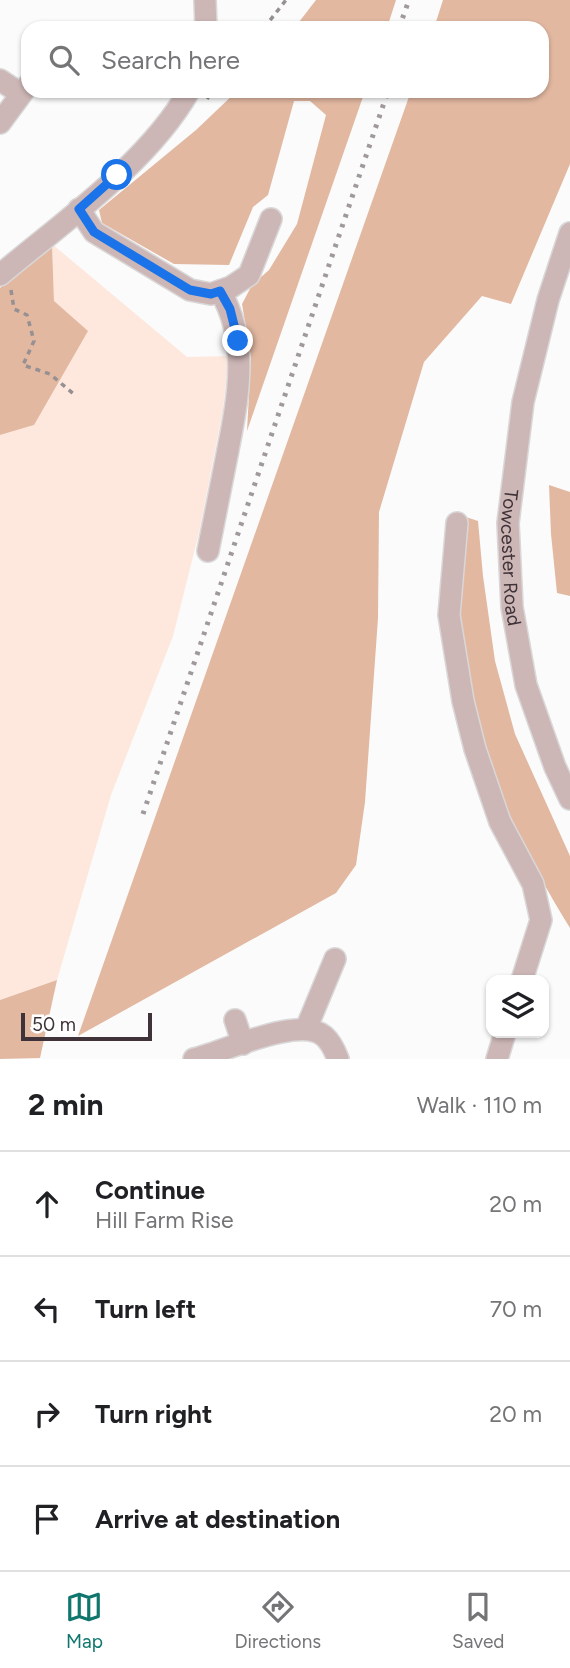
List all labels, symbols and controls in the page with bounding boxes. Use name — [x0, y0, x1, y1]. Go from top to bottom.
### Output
search box — [21, 21, 549, 98]
icon: search — [45, 41, 83, 79]
text: Search here — [101, 44, 240, 76]
route start — [101, 159, 132, 190]
route end — [222, 325, 253, 356]
street label: Towcester Road — [496, 488, 526, 628]
map controls — [486, 975, 549, 1038]
button: layers — [486, 975, 549, 1038]
scale bar — [21, 1010, 152, 1042]
text: 50 m — [32, 1013, 76, 1036]
text: 2 min — [28, 1086, 104, 1123]
text: Walk · 110 m — [417, 1091, 542, 1119]
text: Continue — [95, 1174, 205, 1206]
icon: ahead — [28, 1185, 66, 1223]
text: 20 m — [489, 1190, 542, 1218]
text: Hill Farm Rise — [95, 1206, 234, 1234]
icon: left — [28, 1290, 66, 1328]
text: Turn left — [95, 1293, 196, 1325]
text: 70 m — [490, 1295, 542, 1323]
icon: right — [28, 1395, 66, 1433]
text: Turn right — [95, 1398, 212, 1430]
text: 20 m — [489, 1400, 542, 1428]
icon: arrive — [28, 1500, 66, 1538]
text: Arrive at destination — [95, 1503, 340, 1535]
tab: Map — [65, 1588, 103, 1653]
tab: Directions — [234, 1588, 321, 1653]
tab: Saved — [452, 1588, 504, 1653]

